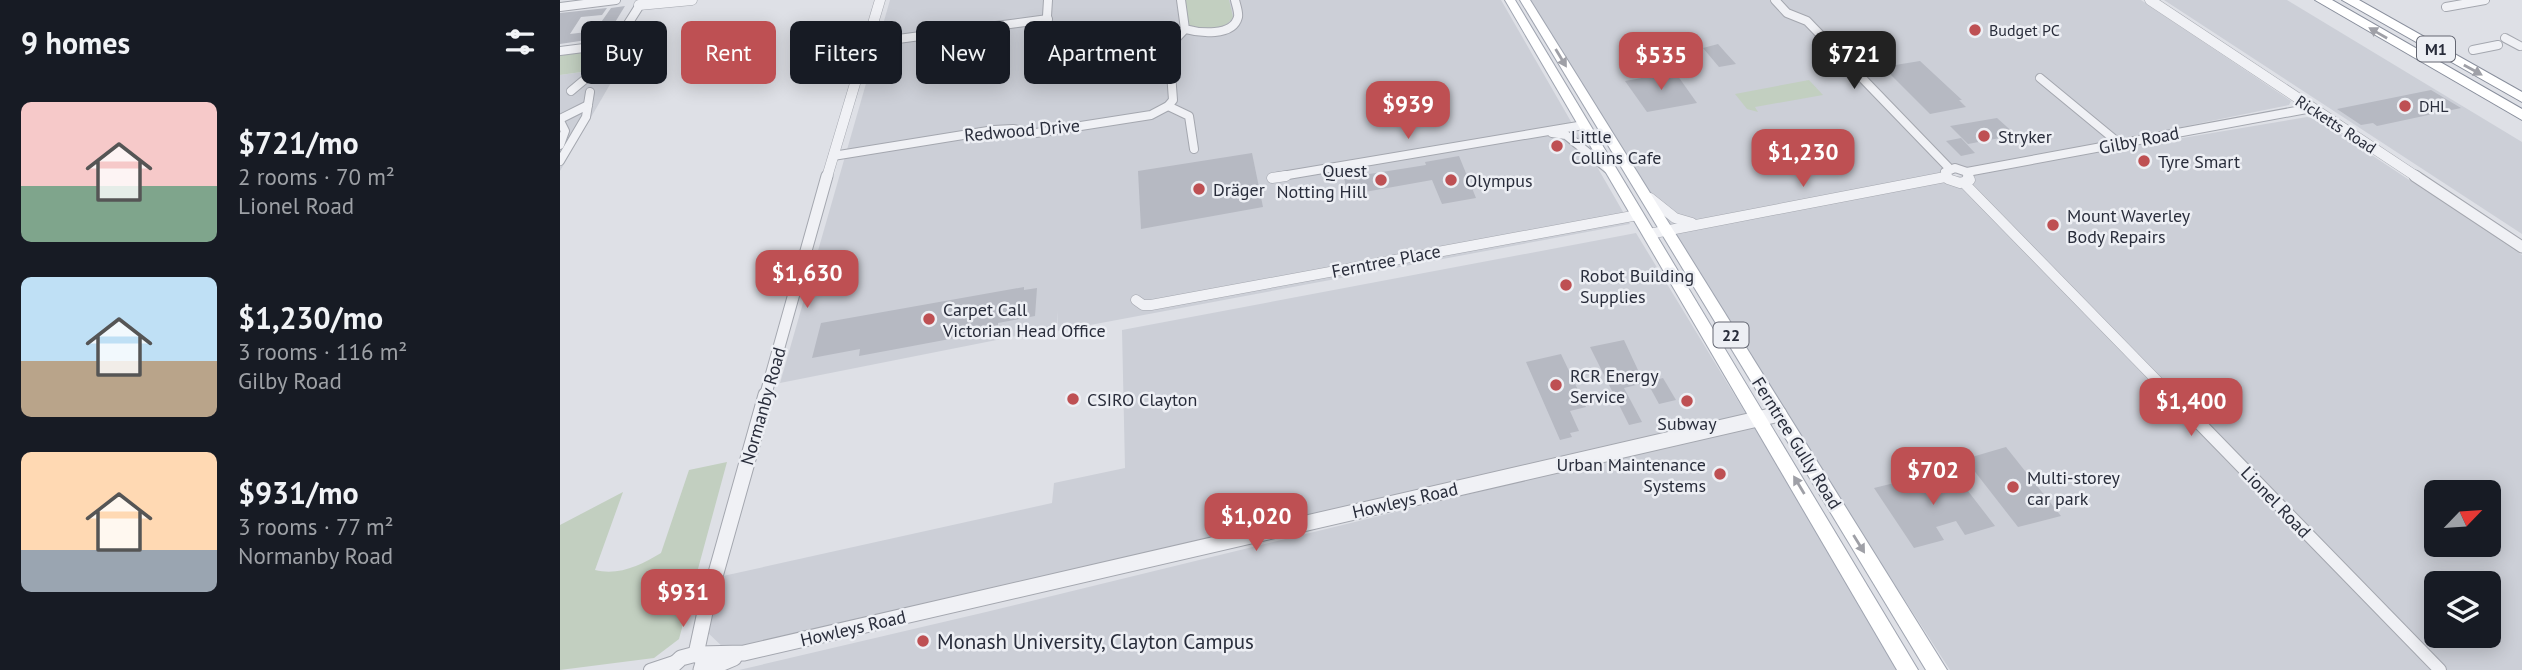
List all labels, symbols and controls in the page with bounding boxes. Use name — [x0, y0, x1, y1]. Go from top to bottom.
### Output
place label: Budget PC — [1989, 20, 2060, 40]
chip: Buy — [581, 21, 667, 84]
chip: Rent — [681, 21, 776, 84]
chip: Filters — [790, 21, 902, 84]
chip: New — [916, 21, 1010, 84]
chip: Apartment — [1024, 21, 1181, 84]
marker: Budget PC — [1967, 22, 1983, 38]
text: 9 homes — [21, 23, 130, 62]
icon: filters — [501, 23, 539, 61]
one-way arrow — [2369, 27, 2388, 39]
pin: $535 — [1620, 32, 1702, 92]
pin: $721 — [1813, 32, 1895, 91]
road number: M1 — [2417, 36, 2455, 61]
text: $721 — [1828, 39, 1880, 68]
text: $535 — [1635, 40, 1687, 69]
one-way arrow — [1554, 49, 1567, 68]
one-way arrow — [2463, 64, 2482, 76]
pin: $939 — [1367, 82, 1449, 141]
text: $939 — [1382, 89, 1434, 118]
street label: Ricketts Road — [2292, 90, 2380, 158]
place label: DHL — [2419, 96, 2449, 116]
marker: DHL — [2397, 98, 2413, 114]
street label: Redwood Drive — [963, 113, 1081, 147]
street label: Gilby Road — [2097, 121, 2181, 159]
text: $721/mo — [238, 123, 359, 162]
place label: Little Collins Cafe — [1571, 125, 1661, 169]
place label: Stryker — [1998, 125, 2052, 148]
marker: Stryker — [1976, 128, 1992, 144]
icon: home — [77, 130, 161, 214]
pin: $1,230 — [1746, 130, 1860, 189]
text: $1,230 — [1767, 137, 1839, 166]
marker: Little Collins Cafe — [1549, 138, 1565, 154]
place label: Tyre Smart — [2158, 150, 2240, 173]
marker: Tyre Smart — [2136, 153, 2152, 169]
place label: Quest Notting Hill — [1276, 159, 1368, 203]
text: 2 rooms · 70 m² — [238, 162, 395, 191]
place label: Olympus — [1465, 169, 1533, 192]
marker: Quest Notting Hill — [1373, 172, 1389, 188]
marker: Olympus — [1443, 172, 1459, 188]
place label: Dräger — [1213, 178, 1265, 201]
marker: Dräger — [1191, 181, 1207, 197]
text: Lionel Road — [238, 191, 354, 220]
place label: Mount Waverley Body Repairs — [2067, 204, 2191, 248]
marker: Mount Waverley Body Repairs — [2045, 217, 2061, 233]
street label: Ferntree Place — [1330, 239, 1442, 283]
pin: $1,630 — [750, 250, 864, 310]
text: $1,630 — [771, 258, 843, 287]
place label: Robot Building Supplies — [1580, 264, 1694, 308]
marker: Robot Building Supplies — [1558, 277, 1574, 293]
text: $1,230/mo — [238, 298, 383, 337]
place label: Carpet Call Victorian Head Office — [942, 298, 1106, 342]
icon: home — [77, 305, 161, 389]
marker: Carpet Call Victorian Head Office — [921, 311, 937, 327]
road number: 22 — [1714, 322, 1748, 348]
text: 3 rooms · 116 m² — [238, 337, 407, 366]
street label: Normanby Road — [735, 344, 791, 468]
place label: RCR Energy Service — [1570, 364, 1659, 408]
text: Gilby Road — [238, 366, 342, 395]
street label: Ferntree Gully Road — [1747, 373, 1847, 513]
marker: RCR Energy Service — [1548, 377, 1564, 393]
pin: $1,400 — [2134, 378, 2248, 438]
text: $1,400 — [2155, 386, 2227, 415]
place label: CSIRO Clayton — [1087, 388, 1197, 411]
marker: CSIRO Clayton — [1065, 391, 1081, 407]
marker: Subway — [1679, 393, 1695, 409]
place label: Subway — [1657, 412, 1717, 435]
pin: $702 — [1892, 448, 1974, 507]
place label: Urban Maintenance Systems — [1556, 453, 1706, 497]
text: $702 — [1907, 455, 1959, 484]
street label: Lionel Road — [2236, 461, 2316, 543]
marker: Urban Maintenance Systems — [1712, 466, 1728, 482]
place label: Multi-storey car park — [2027, 466, 2121, 510]
text: $931/mo — [238, 473, 359, 512]
one-way arrow — [1792, 475, 1805, 494]
street label: Howleys Road — [1350, 477, 1460, 523]
marker: Multi-storey car park — [2005, 479, 2021, 495]
icon: home — [77, 480, 161, 564]
north arrow — [2424, 480, 2501, 556]
map controls — [2424, 480, 2501, 648]
pin: $1,020 — [1199, 494, 1313, 553]
text: $1,020 — [1220, 501, 1292, 530]
text: 3 rooms · 77 m² — [238, 512, 394, 541]
one-way arrow — [1853, 535, 1866, 554]
text: Normanby Road — [238, 541, 393, 570]
pin: $931 — [642, 570, 724, 629]
button: layers — [2424, 571, 2501, 648]
text: $931 — [657, 577, 709, 606]
street label: Howleys Road — [798, 605, 908, 651]
place label: Monash University, Clayton Campus — [937, 628, 1254, 655]
marker: Monash University, Clayton Campus — [915, 633, 931, 649]

